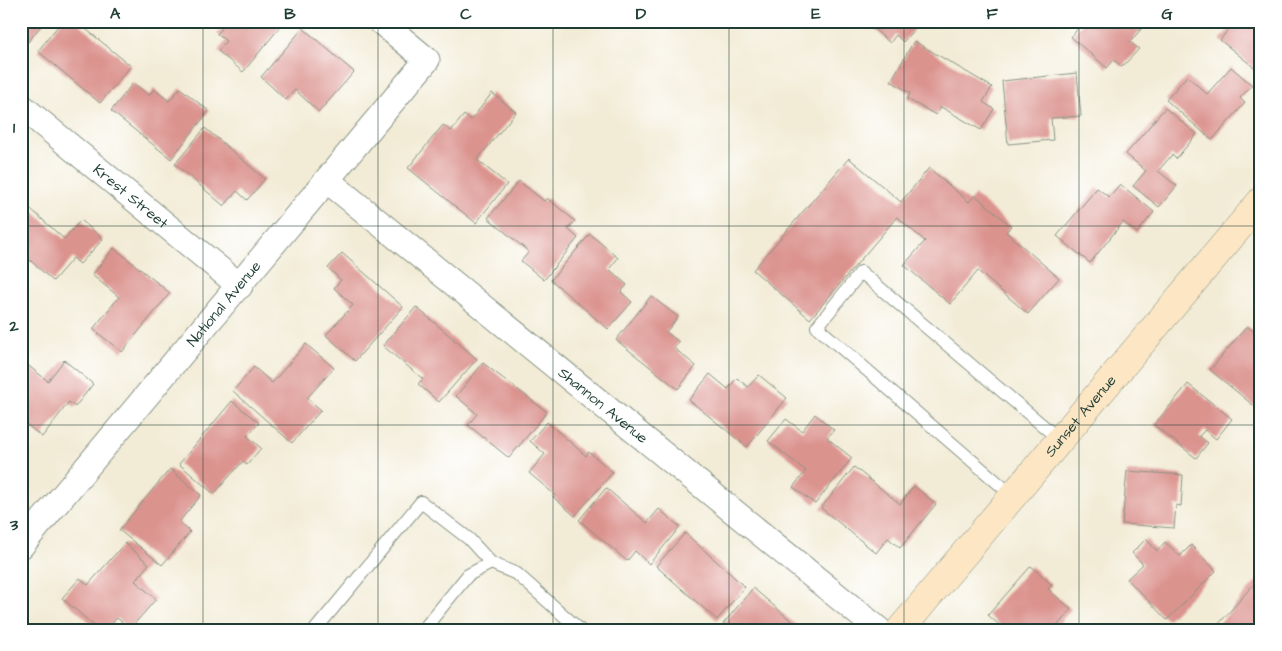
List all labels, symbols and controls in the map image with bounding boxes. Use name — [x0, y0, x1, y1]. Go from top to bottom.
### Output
text: A — [110, 3, 121, 25]
text: B — [284, 3, 296, 25]
text: C — [460, 3, 472, 25]
text: D — [636, 3, 647, 25]
text: E — [811, 3, 821, 25]
text: F — [986, 3, 998, 25]
text: G — [1161, 3, 1173, 25]
text: 1 — [13, 117, 16, 139]
street label: Krest Street — [88, 159, 172, 234]
street label: National Avenue — [182, 256, 266, 351]
text: 2 — [8, 315, 19, 337]
street label: Shannon Avenue — [553, 363, 652, 449]
street label: Sunset Avenue — [1040, 371, 1121, 462]
text: 3 — [9, 514, 19, 536]

